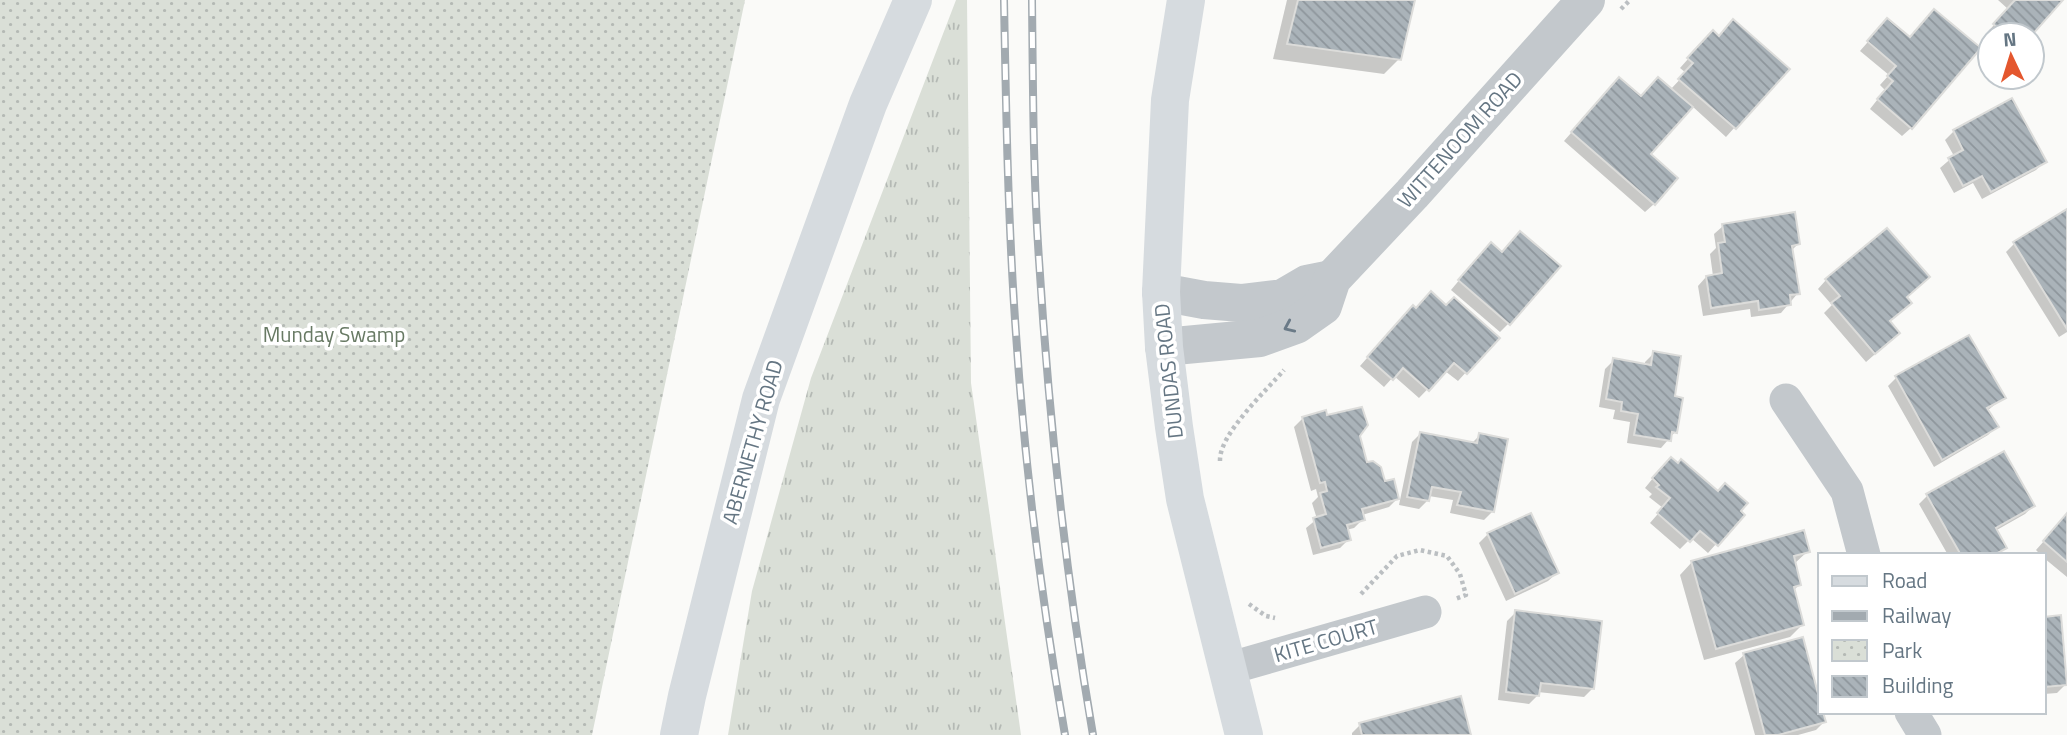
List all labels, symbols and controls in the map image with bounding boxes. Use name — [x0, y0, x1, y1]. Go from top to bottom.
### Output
north arrow — [1976, 21, 2046, 91]
text: N — [2002, 24, 2017, 53]
street label: WITTENOOM ROAD — [1389, 64, 1529, 215]
street label: DUNDAS ROAD — [1145, 302, 1191, 440]
park label: Munday Swamp — [263, 318, 405, 350]
one-way arrow — [1284, 319, 1296, 333]
street label: ABERNETHY ROAD — [713, 356, 791, 528]
legend — [1818, 553, 2046, 714]
text: Road — [1882, 564, 1927, 596]
text: Railway — [1882, 599, 1951, 631]
street label: KITE COURT — [1270, 610, 1381, 670]
text: Park — [1882, 634, 1922, 666]
text: Building — [1882, 669, 1954, 701]

